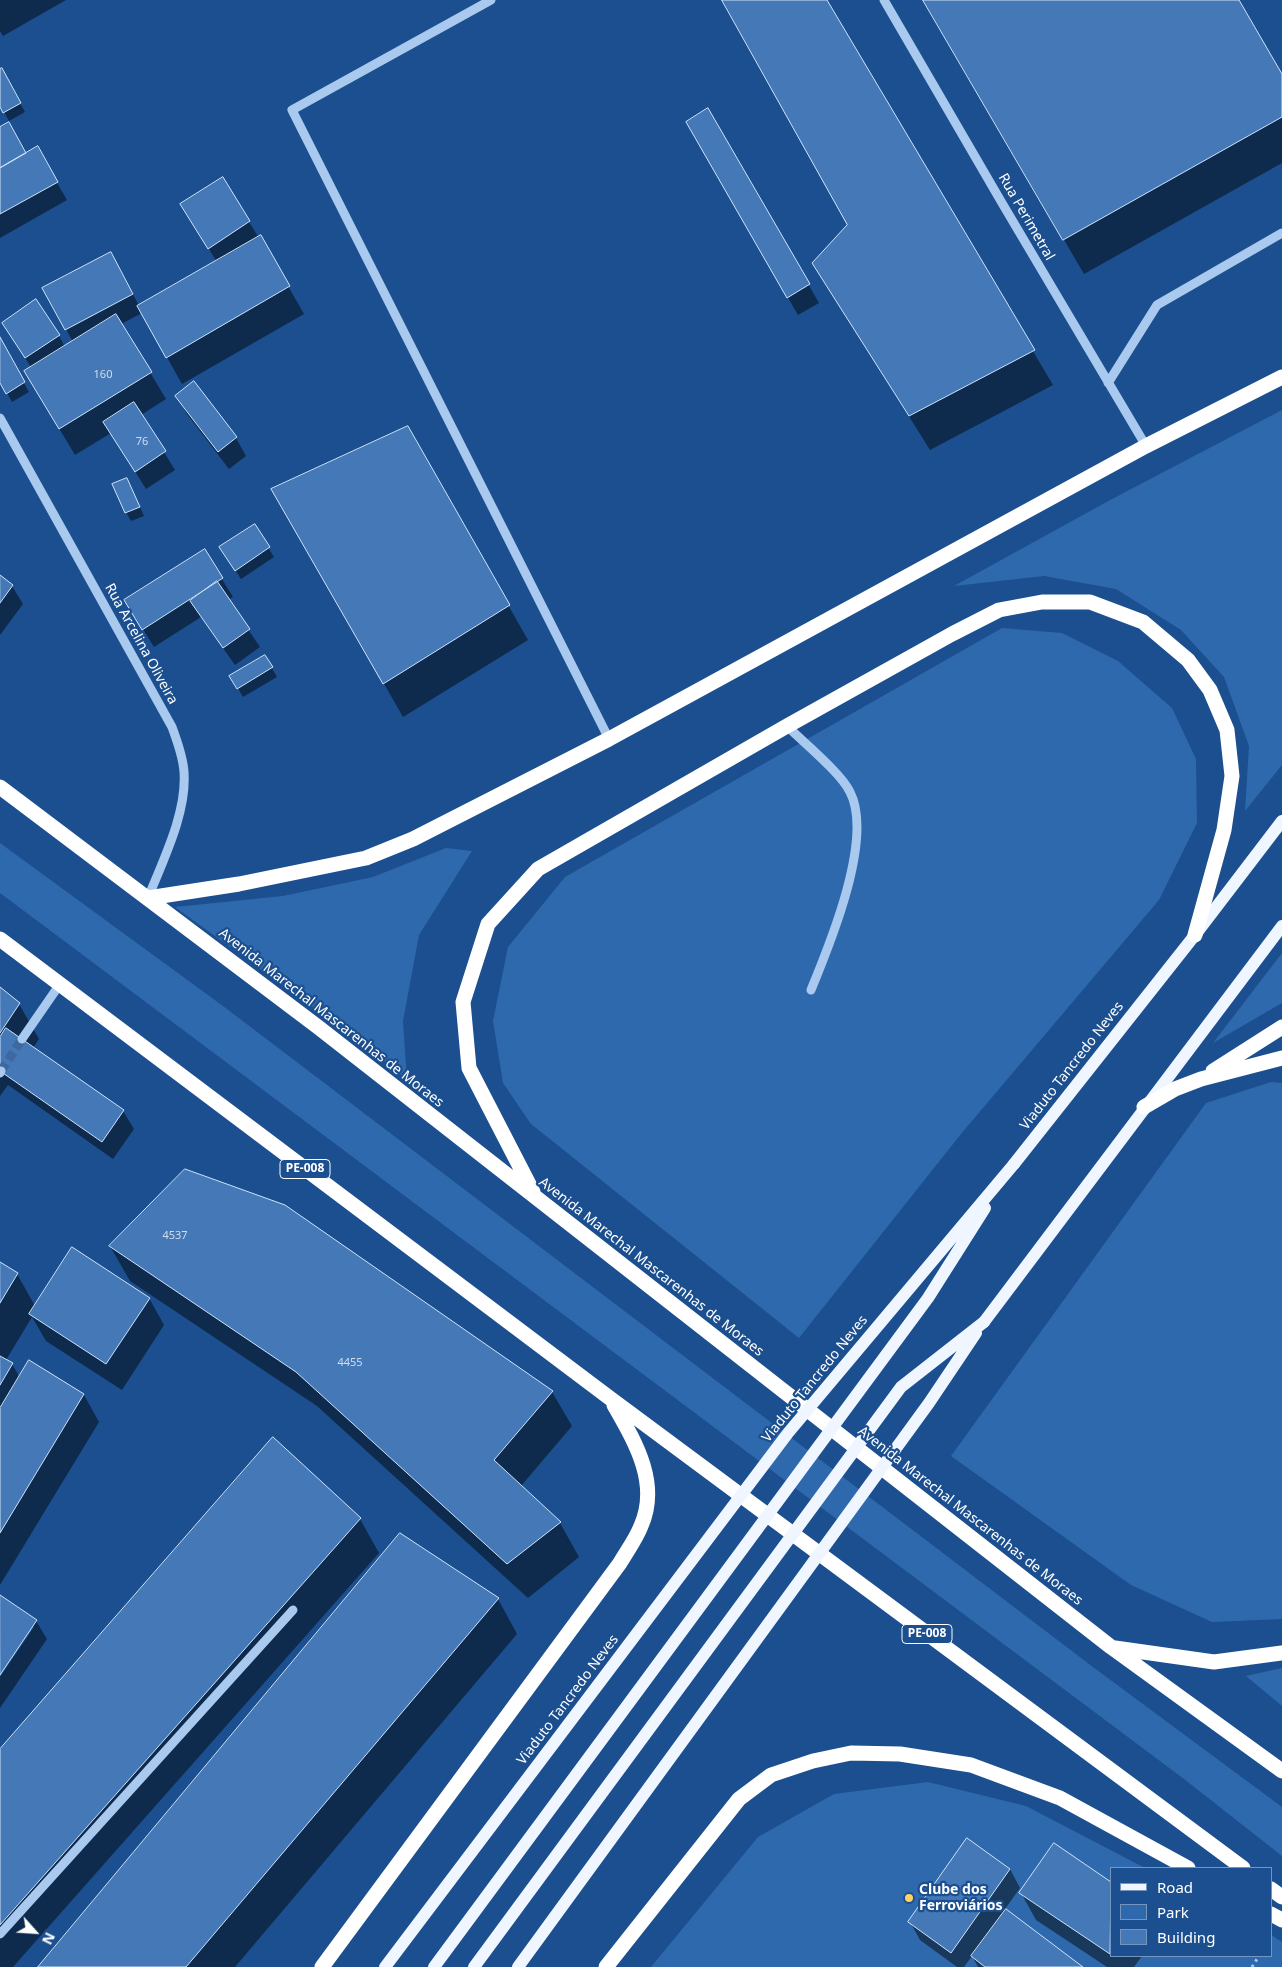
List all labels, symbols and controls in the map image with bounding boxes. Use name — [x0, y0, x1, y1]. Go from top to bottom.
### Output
street label: Rua Perimetral — [994, 171, 1058, 263]
house number: 160 — [94, 368, 112, 382]
house number: 76 — [136, 435, 148, 449]
street label: Rua Arcelina Oliveira — [101, 581, 181, 707]
street label: Avenida Marechal Mascarenhas de Moraes — [215, 925, 447, 1111]
street label: Viaduto Tancredo Neves — [1017, 998, 1127, 1134]
road number: PE-008 — [280, 1160, 330, 1178]
street label: Avenida Marechal Mascarenhas de Moraes — [535, 1174, 767, 1360]
house number: 4537 — [162, 1229, 188, 1243]
street label: Viaduto Tancredo Neves — [759, 1312, 871, 1446]
house number: 4455 — [337, 1356, 363, 1370]
street label: Avenida Marechal Mascarenhas de Moraes — [854, 1423, 1086, 1609]
road number: PE-008 — [902, 1625, 952, 1644]
street label: Viaduto Tancredo Neves — [514, 1632, 622, 1768]
legend — [1110, 1867, 1272, 1957]
text: Road — [1157, 1877, 1193, 1897]
place label: Clube dos Ferroviários — [919, 1882, 1003, 1914]
marker: Clube dos Ferroviários — [903, 1892, 915, 1904]
text: Park — [1157, 1902, 1189, 1922]
north arrow — [10, 1907, 60, 1957]
text: Building — [1157, 1927, 1215, 1947]
text: N — [38, 1930, 60, 1948]

